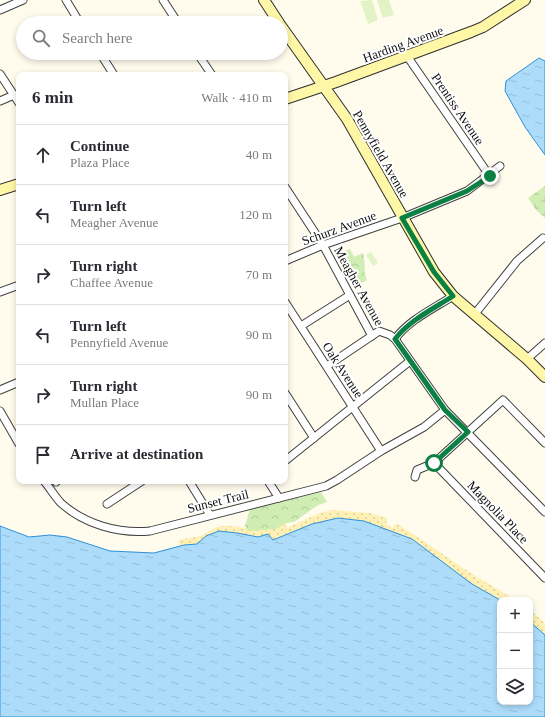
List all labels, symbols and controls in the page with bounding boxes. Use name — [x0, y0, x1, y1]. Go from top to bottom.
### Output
search box — [16, 16, 288, 60]
street label: Harding Avenue — [361, 22, 446, 66]
icon: search — [30, 27, 52, 49]
text: Search here — [62, 30, 132, 46]
street label: Prentiss Avenue — [429, 70, 488, 148]
text: 6 min — [32, 88, 73, 107]
text: Walk · 410 m — [201, 90, 272, 105]
street label: Pennyfield Avenue — [350, 108, 412, 201]
text: Continue — [70, 138, 129, 154]
icon: ahead — [32, 144, 54, 166]
text: 40 m — [246, 147, 272, 162]
text: Plaza Place — [70, 155, 130, 170]
route end — [481, 167, 499, 185]
text: Turn left — [70, 198, 127, 214]
icon: left — [32, 204, 54, 226]
text: 120 m — [239, 207, 272, 222]
street label: Schurz Avenue — [300, 208, 378, 248]
text: Meagher Avenue — [70, 215, 158, 230]
street label: Meagher Avenue — [331, 244, 387, 328]
text: Turn right — [70, 258, 137, 274]
icon: right — [32, 264, 54, 286]
text: 70 m — [246, 267, 272, 282]
text: Chaffee Avenue — [70, 275, 153, 290]
text: Turn left — [70, 318, 127, 334]
icon: left — [32, 324, 54, 346]
text: 90 m — [246, 327, 272, 342]
text: Pennyfield Avenue — [70, 335, 168, 350]
street label: Oak Avenue — [319, 339, 367, 401]
text: Turn right — [70, 378, 137, 394]
icon: right — [32, 384, 54, 406]
text: 90 m — [246, 387, 272, 402]
text: Mullan Place — [70, 395, 139, 410]
icon: arrive — [32, 444, 54, 466]
text: Arrive at destination — [70, 446, 203, 462]
route start — [425, 454, 443, 472]
street label: Magnolia Place — [464, 478, 532, 547]
street label: Sunset Trail — [186, 486, 251, 516]
map controls — [497, 597, 533, 705]
button: + — [497, 597, 533, 633]
button: − — [497, 633, 533, 669]
button: layers — [497, 669, 533, 705]

